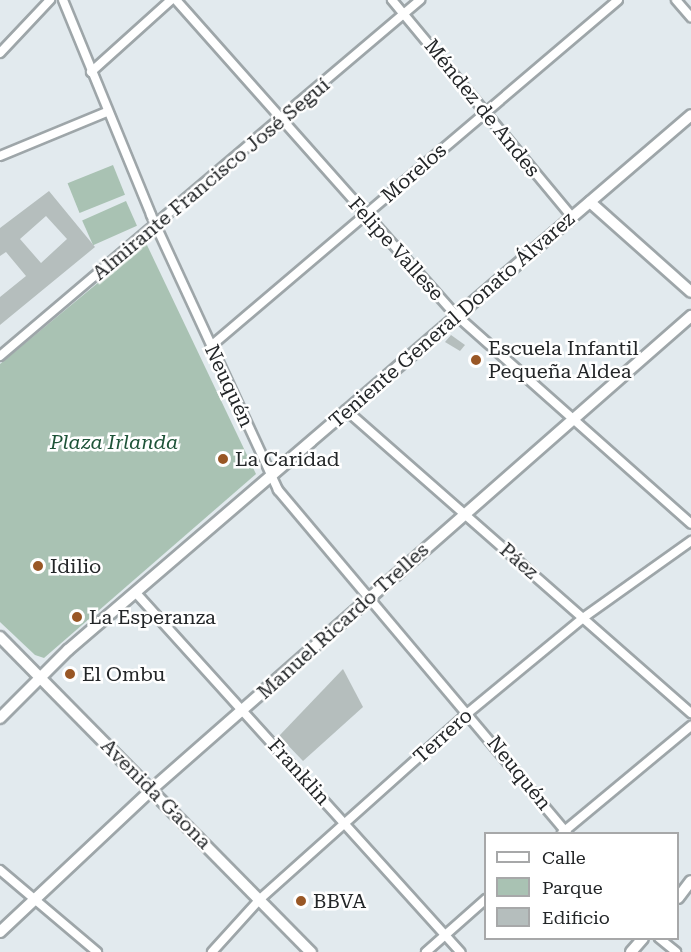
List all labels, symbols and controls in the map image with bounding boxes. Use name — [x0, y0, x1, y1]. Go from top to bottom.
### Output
street label: Méndez de Andes — [419, 34, 545, 182]
street label: Almirante Francisco José Seguí — [88, 73, 334, 285]
street label: Morelos — [377, 138, 451, 208]
street label: Felipe Vallese — [343, 192, 449, 306]
street label: Teniente General Donato Álvarez — [324, 207, 580, 433]
place label: Escuela Infantil Pequeña Aldea — [488, 336, 639, 383]
street label: Neuquén — [199, 341, 259, 431]
marker: Escuela Infantil Pequeña Aldea — [469, 353, 483, 367]
park label: Plaza Irlanda — [50, 430, 178, 454]
place label: La Caridad — [235, 447, 340, 471]
marker: La Caridad — [216, 452, 230, 466]
street label: Manuel Ricardo Trelles — [252, 538, 434, 704]
street label: Páez — [495, 538, 543, 584]
place label: Idilio — [50, 554, 101, 578]
marker: Idilio — [31, 559, 45, 573]
place label: La Esperanza — [89, 605, 216, 629]
marker: La Esperanza — [70, 610, 84, 624]
place label: El Ombu — [82, 662, 165, 686]
marker: El Ombu — [63, 667, 77, 681]
street label: Terrero — [409, 703, 477, 769]
street label: Neuquén — [482, 731, 556, 815]
street label: Avenida Gaona — [96, 734, 216, 854]
street label: Franklin — [263, 734, 335, 810]
legend — [484, 832, 679, 940]
text: Calle — [542, 847, 586, 868]
text: Parque — [542, 877, 603, 898]
place label: BBVA — [313, 889, 366, 913]
marker: BBVA — [294, 894, 308, 908]
text: Edificio — [542, 907, 610, 928]

